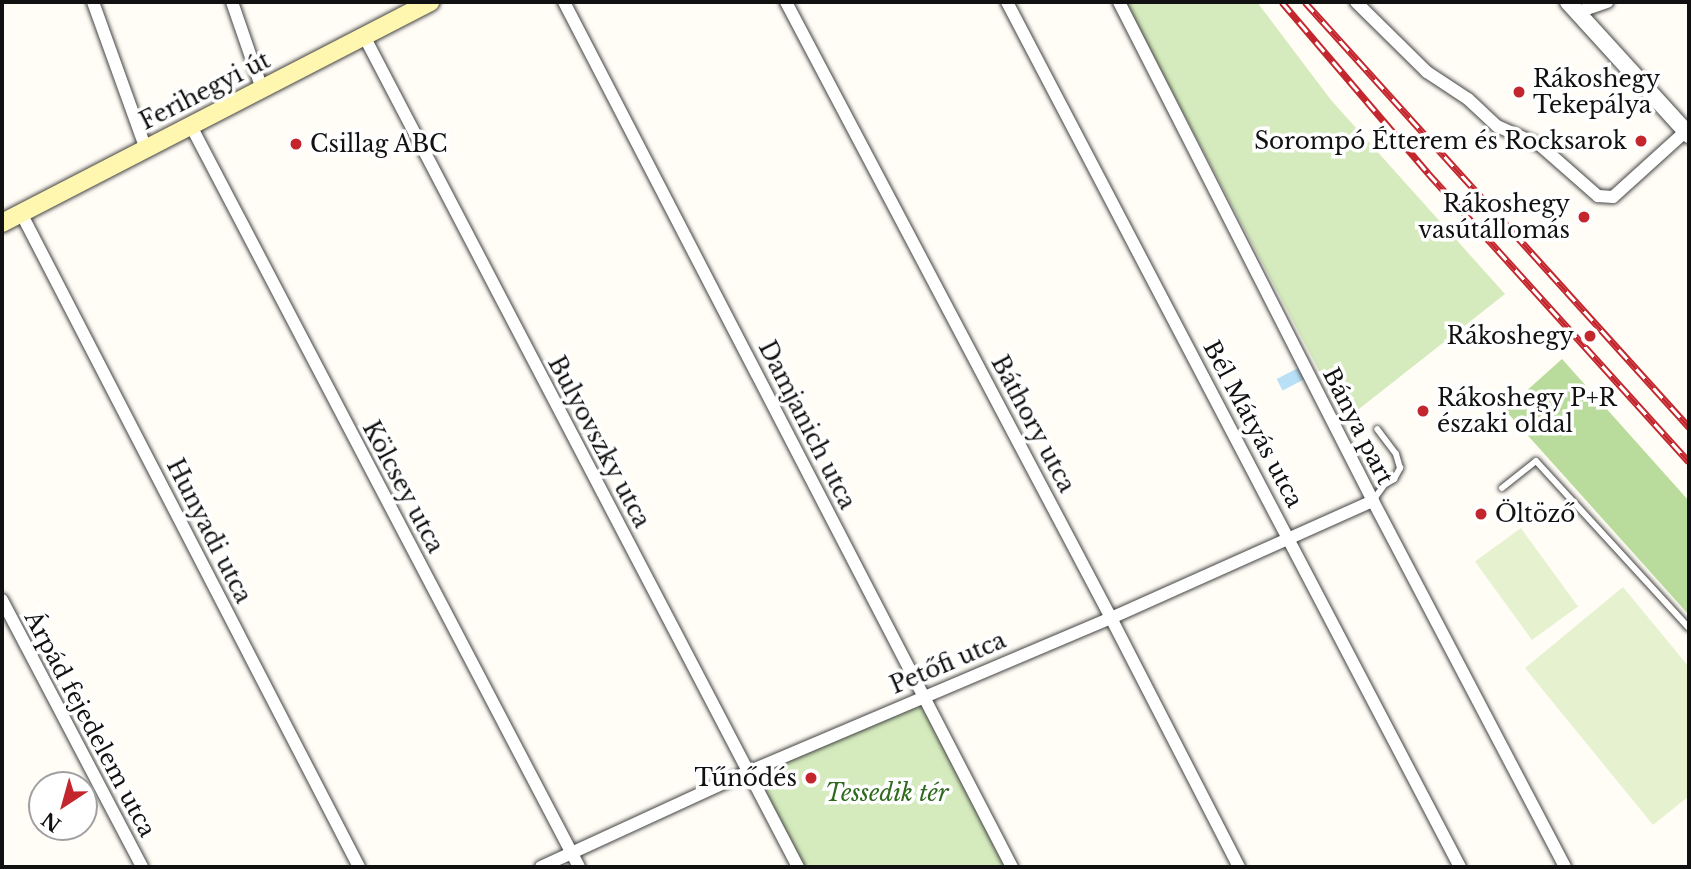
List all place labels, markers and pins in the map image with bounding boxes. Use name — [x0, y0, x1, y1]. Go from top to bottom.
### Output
place label: Rákoshegy Tekepálya — [1533, 65, 1660, 119]
marker: Rákoshegy Tekepálya — [1511, 84, 1527, 100]
place label: Sorompó Étterem és Rocksarok — [1254, 127, 1627, 155]
place label: Csillag ABC — [310, 130, 449, 158]
marker: Sorompó Étterem és Rocksarok — [1633, 133, 1649, 149]
marker: Csillag ABC — [288, 136, 304, 152]
place label: Rákoshegy vasútállomás — [1418, 190, 1570, 244]
marker: Rákoshegy vasútállomás — [1576, 209, 1592, 225]
place label: Rákoshegy — [1447, 322, 1574, 350]
marker: Rákoshegy — [1580, 326, 1600, 346]
place label: Rákoshegy P+R északi oldal — [1437, 384, 1617, 438]
marker: Rákoshegy P+R északi oldal — [1415, 403, 1431, 419]
place label: Öltöző — [1495, 500, 1575, 528]
marker: Öltöző — [1473, 506, 1489, 522]
place label: Tűnődés — [694, 764, 797, 792]
marker: Tűnődés — [803, 770, 819, 786]

